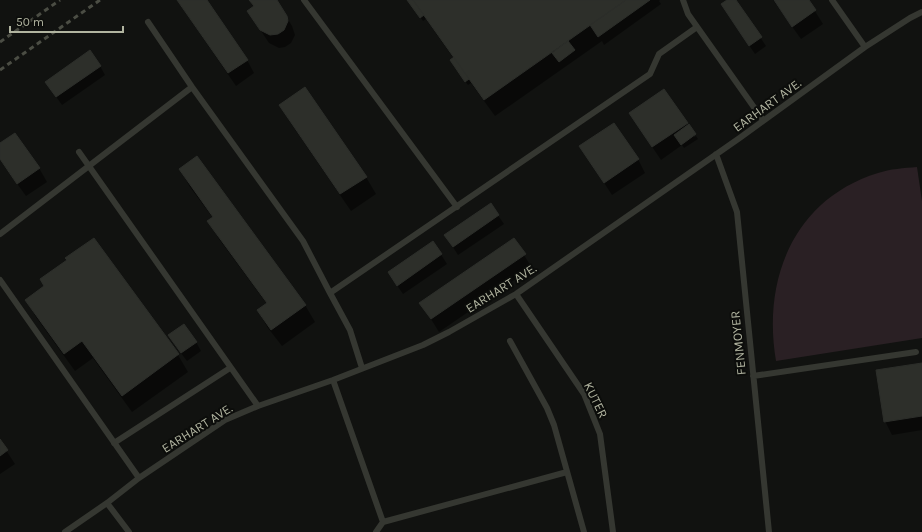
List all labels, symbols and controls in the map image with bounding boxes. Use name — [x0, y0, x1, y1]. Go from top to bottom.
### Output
scale bar — [10, 8, 123, 34]
text: 50 m — [16, 15, 44, 29]
street label: EARHART AVE. — [730, 75, 804, 135]
street label: EARHART AVE. — [463, 260, 539, 316]
street label: FENMOYER — [727, 310, 749, 376]
street label: KUTER — [581, 380, 611, 420]
street label: EARHART AVE. — [159, 400, 235, 456]

